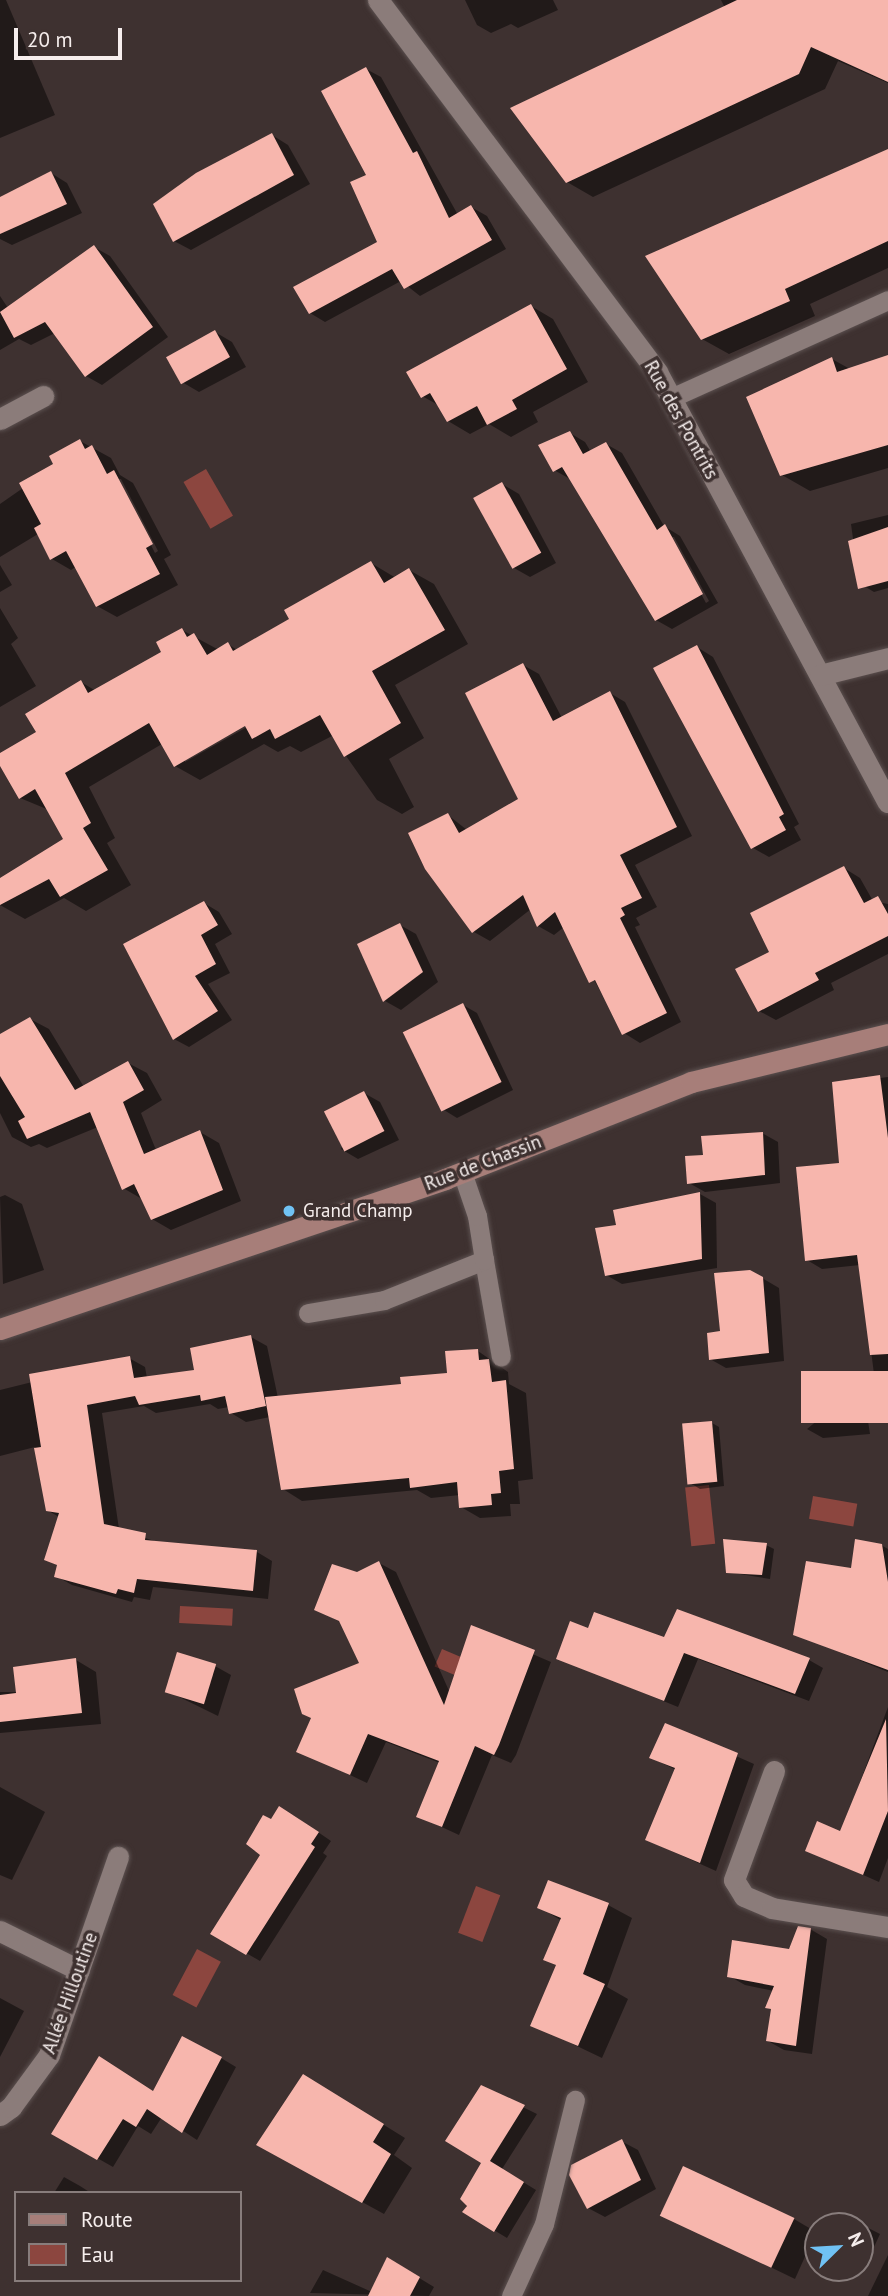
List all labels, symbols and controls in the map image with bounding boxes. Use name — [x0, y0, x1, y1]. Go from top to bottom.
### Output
scale bar — [18, 14, 126, 58]
text: 20 m — [27, 26, 73, 53]
street label: Rue des Pontrits — [639, 357, 723, 483]
street label: Rue de Chassin — [421, 1130, 545, 1196]
place label: Grand Champ — [303, 1200, 413, 1222]
marker: Grand Champ — [281, 1203, 297, 1219]
street label: Allée Hilloutine — [38, 1929, 102, 2057]
legend — [14, 2191, 242, 2282]
text: Route — [81, 2206, 133, 2233]
north arrow — [804, 2212, 874, 2282]
text: N — [843, 2229, 870, 2250]
text: Eau — [81, 2241, 114, 2268]

